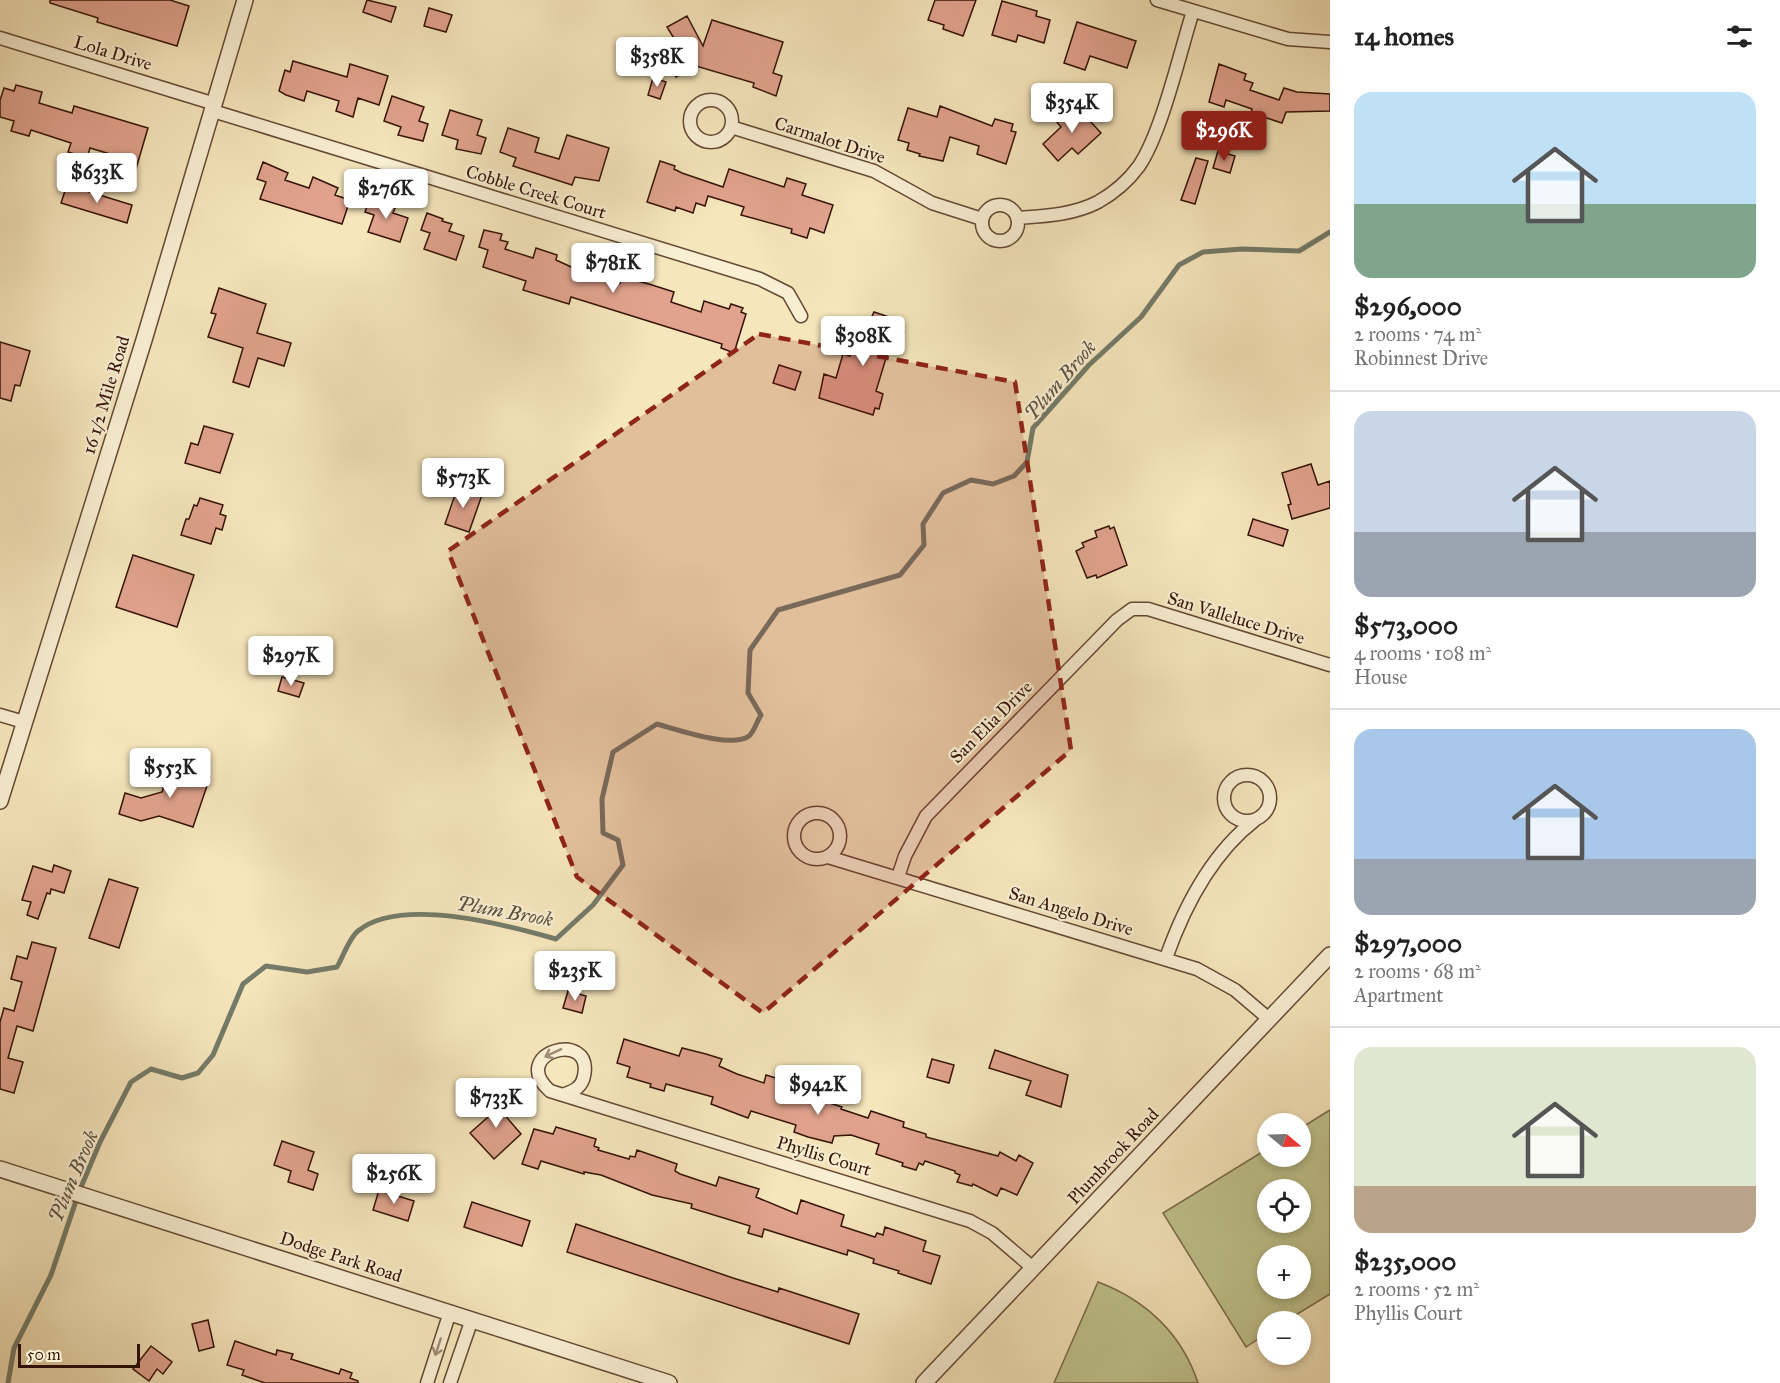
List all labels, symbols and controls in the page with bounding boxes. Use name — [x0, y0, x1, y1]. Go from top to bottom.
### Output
text: 14 homes — [1354, 20, 1454, 52]
icon: filters — [1723, 20, 1756, 53]
street label: Lola Drive — [71, 31, 155, 75]
pin: $358K — [615, 37, 699, 88]
text: $358K — [630, 44, 684, 68]
pin: $354K — [1030, 83, 1114, 134]
text: $354K — [1045, 90, 1099, 114]
pin: $296K — [1182, 111, 1266, 162]
street label: Carmalot Drive — [772, 112, 888, 168]
text: $296K — [1195, 118, 1253, 142]
icon: home — [1501, 131, 1609, 239]
pin: $633K — [55, 153, 139, 204]
text: $633K — [71, 160, 123, 184]
street label: Cobble Creek Court — [463, 160, 609, 224]
pin: $276K — [344, 169, 428, 220]
text: $276K — [358, 176, 414, 200]
pin: $781K — [571, 243, 655, 294]
text: $781K — [585, 250, 641, 274]
text: $296,000 — [1354, 290, 1462, 322]
pin: $308K — [821, 316, 905, 367]
text: 2 rooms · 74 m² — [1354, 322, 1481, 346]
text: $308K — [835, 323, 891, 347]
street label: 16 1/2 Mile Road — [78, 333, 134, 457]
water label: Plum Brook — [1019, 335, 1101, 425]
text: Robinnest Drive — [1354, 346, 1488, 370]
icon: home — [1501, 450, 1609, 558]
pin: $573K — [421, 458, 505, 509]
text: $573K — [436, 465, 490, 489]
street label: San Valleluce Drive — [1165, 587, 1307, 649]
text: $573,000 — [1354, 609, 1458, 641]
pin: $297K — [249, 636, 333, 687]
text: 4 rooms · 108 m² — [1354, 641, 1491, 665]
text: $297K — [262, 643, 320, 667]
text: House — [1354, 665, 1408, 689]
street label: San Elia Drive — [945, 676, 1037, 768]
pin: $553K — [128, 748, 212, 799]
text: $553K — [144, 755, 196, 779]
icon: home — [1501, 768, 1609, 876]
street label: San Angelo Drive — [1006, 882, 1136, 941]
water label: Plum Brook — [455, 891, 555, 931]
text: $297,000 — [1354, 927, 1462, 959]
pin: $235K — [533, 951, 617, 1002]
text: $235K — [548, 958, 602, 982]
text: 2 rooms · 68 m² — [1354, 959, 1481, 983]
text: Apartment — [1354, 983, 1443, 1007]
one-way arrow — [544, 1047, 562, 1059]
pin: $942K — [776, 1065, 860, 1116]
text: $942K — [789, 1072, 847, 1096]
pin: $733K — [454, 1078, 538, 1129]
text: $733K — [470, 1085, 522, 1109]
icon: home — [1501, 1086, 1609, 1194]
street label: Plumbrook Road — [1063, 1103, 1163, 1209]
north arrow — [1257, 1113, 1311, 1167]
map controls — [1257, 1113, 1311, 1365]
water label: Plum Brook — [43, 1126, 103, 1225]
street label: Phyllis Court — [774, 1131, 875, 1181]
pin: $256K — [352, 1154, 436, 1205]
text: $256K — [366, 1161, 422, 1185]
button: locate — [1257, 1179, 1311, 1233]
street label: Dodge Park Road — [277, 1227, 405, 1288]
button: + — [1257, 1245, 1311, 1299]
text: $235,000 — [1354, 1245, 1456, 1277]
text: 2 rooms · 52 m² — [1354, 1277, 1479, 1301]
text: Phyllis Court — [1354, 1301, 1463, 1325]
button: − — [1257, 1311, 1311, 1365]
one-way arrow — [432, 1337, 443, 1356]
scale bar — [18, 1341, 140, 1368]
text: 50 m — [27, 1345, 61, 1364]

